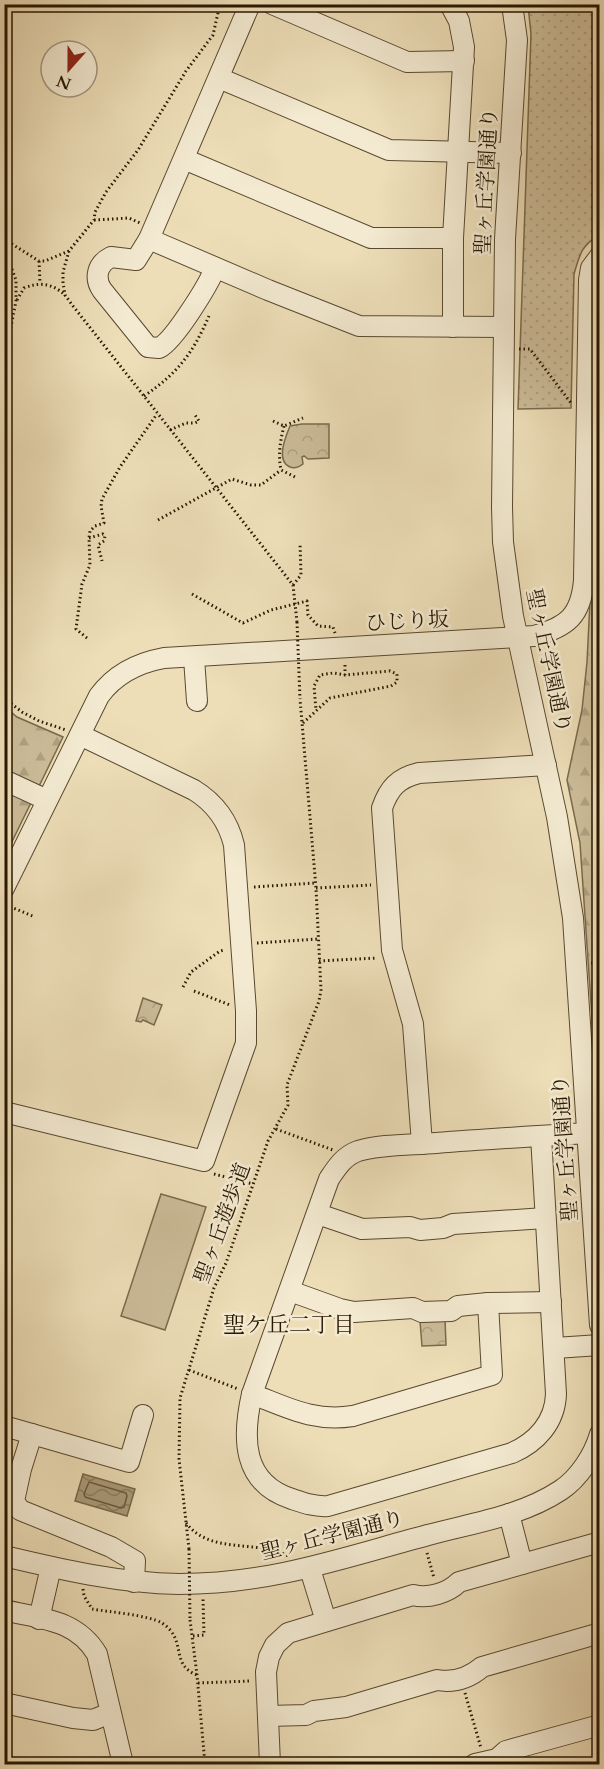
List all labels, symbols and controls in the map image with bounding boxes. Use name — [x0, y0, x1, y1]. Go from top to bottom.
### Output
north arrow — [39, 39, 99, 99]
text: N — [53, 69, 74, 95]
street label: 聖ヶ丘学園通り — [468, 107, 505, 255]
street label: 聖ヶ丘学園通り — [519, 586, 578, 736]
street label: ひじり坂 — [364, 605, 450, 638]
street label: 聖ヶ丘学園通り — [546, 1074, 585, 1222]
street label: 聖ヶ丘遊歩道 — [187, 1159, 258, 1287]
district label: 聖ケ丘二丁目 — [223, 1310, 355, 1340]
street label: 聖ヶ丘学園通り — [257, 1504, 407, 1567]

